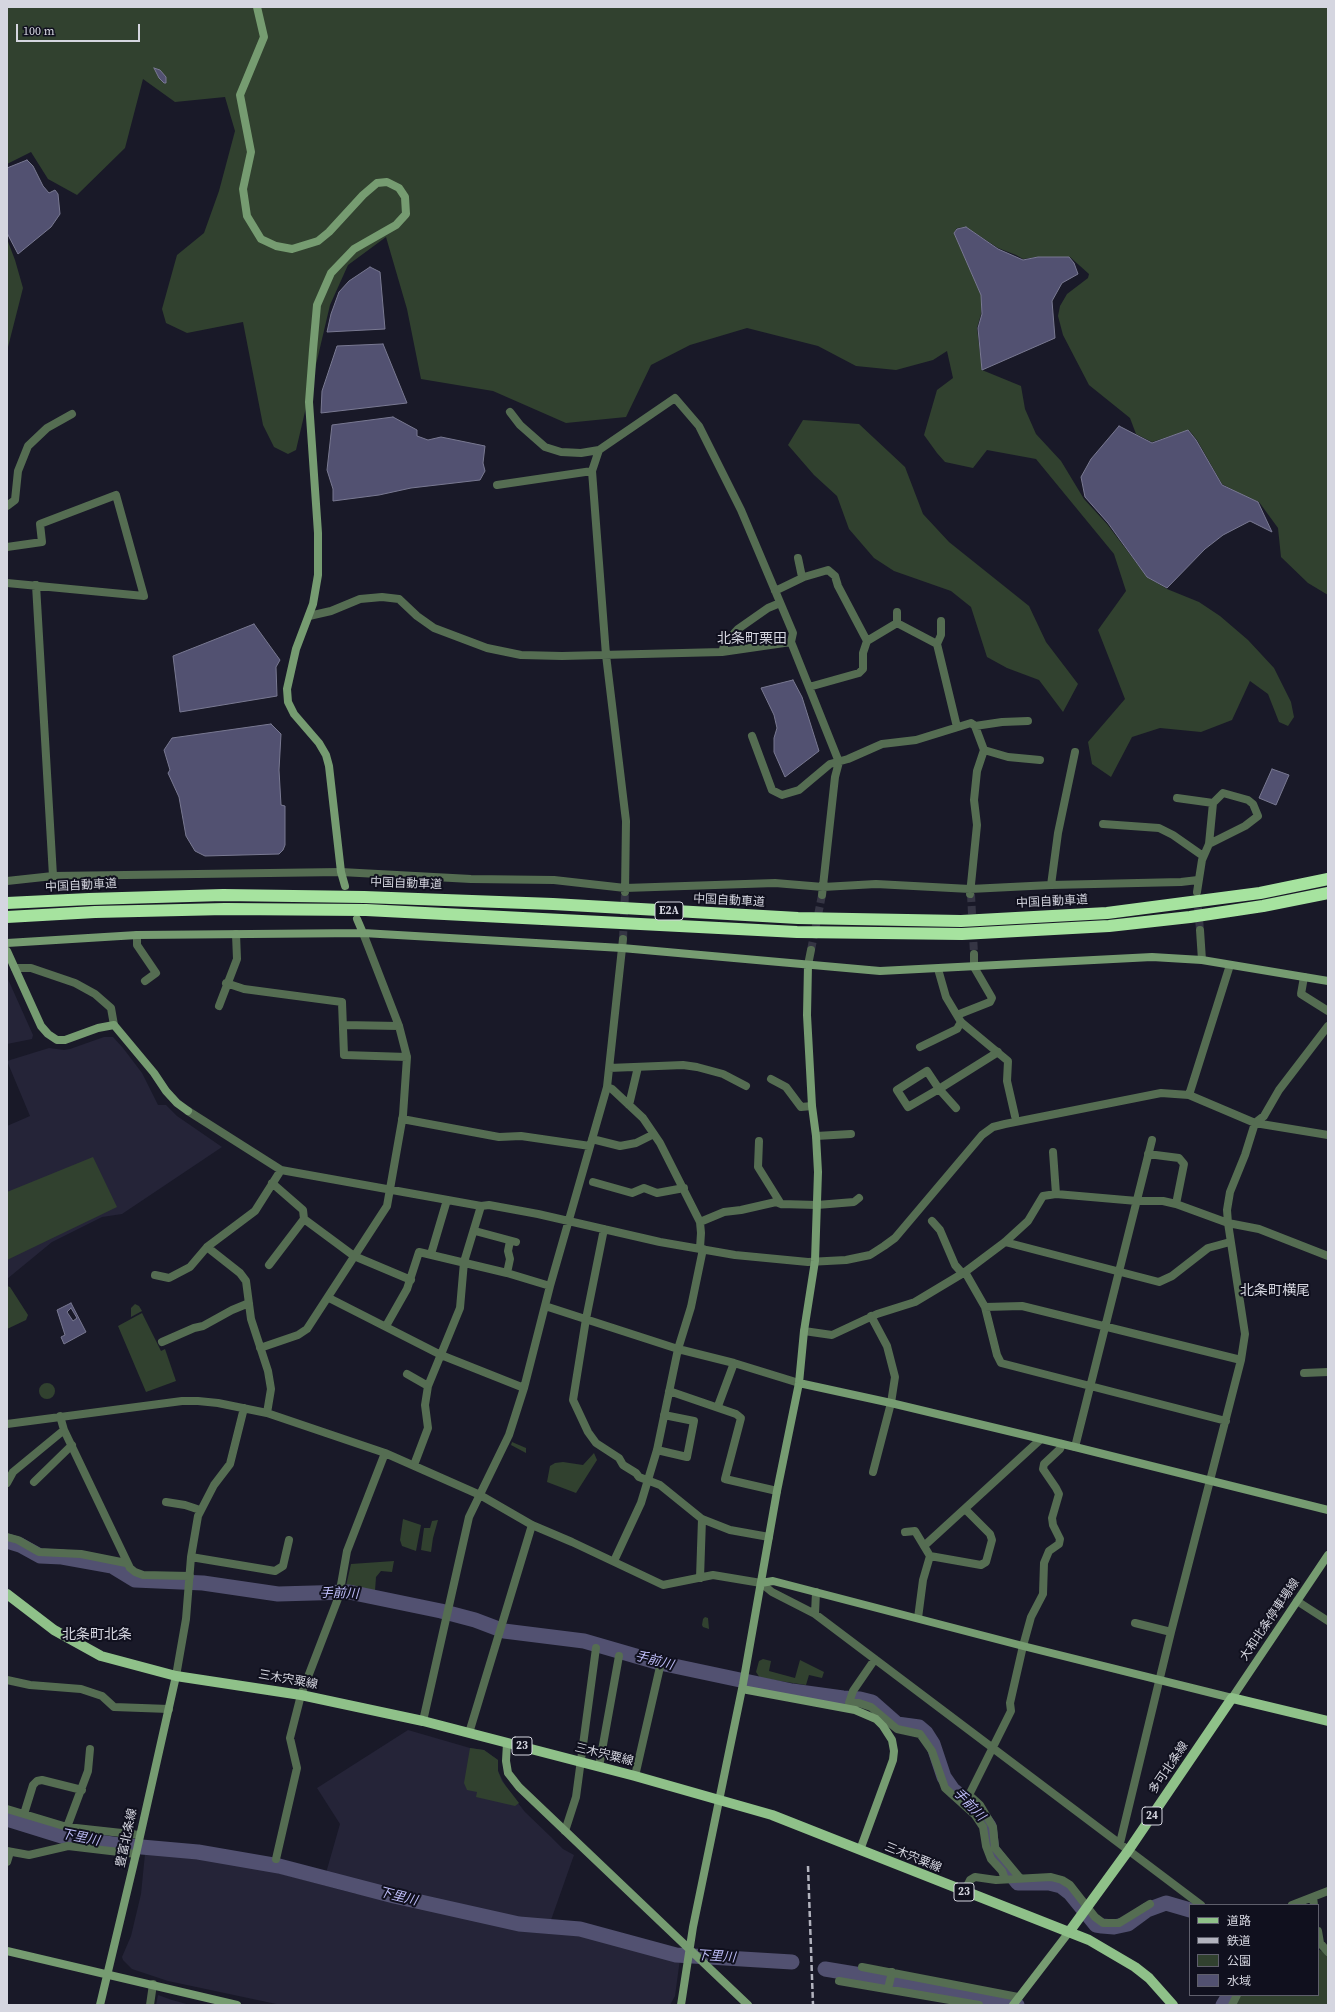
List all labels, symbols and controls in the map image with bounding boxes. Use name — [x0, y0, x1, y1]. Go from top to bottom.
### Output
scale bar — [18, 16, 142, 42]
text: 100 m — [23, 23, 55, 39]
district label: 北条町栗田 — [717, 631, 787, 647]
street label: 中国自動車道 — [370, 876, 442, 892]
street label: 中国自動車道 — [45, 877, 117, 895]
street label: 中国自動車道 — [693, 892, 765, 910]
street label: 中国自動車道 — [1016, 893, 1088, 911]
road number: E2A — [655, 902, 683, 920]
district label: 北条町横尾 — [1240, 1283, 1310, 1299]
street label: 大和北条停車場線 — [1237, 1576, 1303, 1664]
water label: 手前川 — [319, 1586, 359, 1602]
district label: 北条町北条 — [62, 1627, 132, 1643]
water label: 手前川 — [633, 1648, 675, 1674]
street label: 三木宍粟線 — [257, 1668, 319, 1692]
road number: 23 — [512, 1737, 532, 1755]
street label: 多可北条線 — [1146, 1739, 1192, 1797]
street label: 三木宍粟線 — [573, 1741, 635, 1769]
water label: 手前川 — [950, 1786, 988, 1824]
street label: 豊富北条線 — [114, 1807, 140, 1869]
road number: 24 — [1142, 1807, 1162, 1825]
water label: 下里川 — [59, 1827, 101, 1849]
street label: 三木宍粟線 — [882, 1840, 944, 1876]
road number: 23 — [954, 1883, 974, 1901]
water label: 下里川 — [377, 1885, 419, 1909]
legend — [1189, 1904, 1319, 1996]
text: 道路 — [1227, 1913, 1251, 1929]
text: 鉄道 — [1227, 1933, 1251, 1949]
water label: 下里川 — [696, 1948, 736, 1966]
text: 公園 — [1227, 1953, 1251, 1969]
text: 水域 — [1227, 1973, 1251, 1989]

